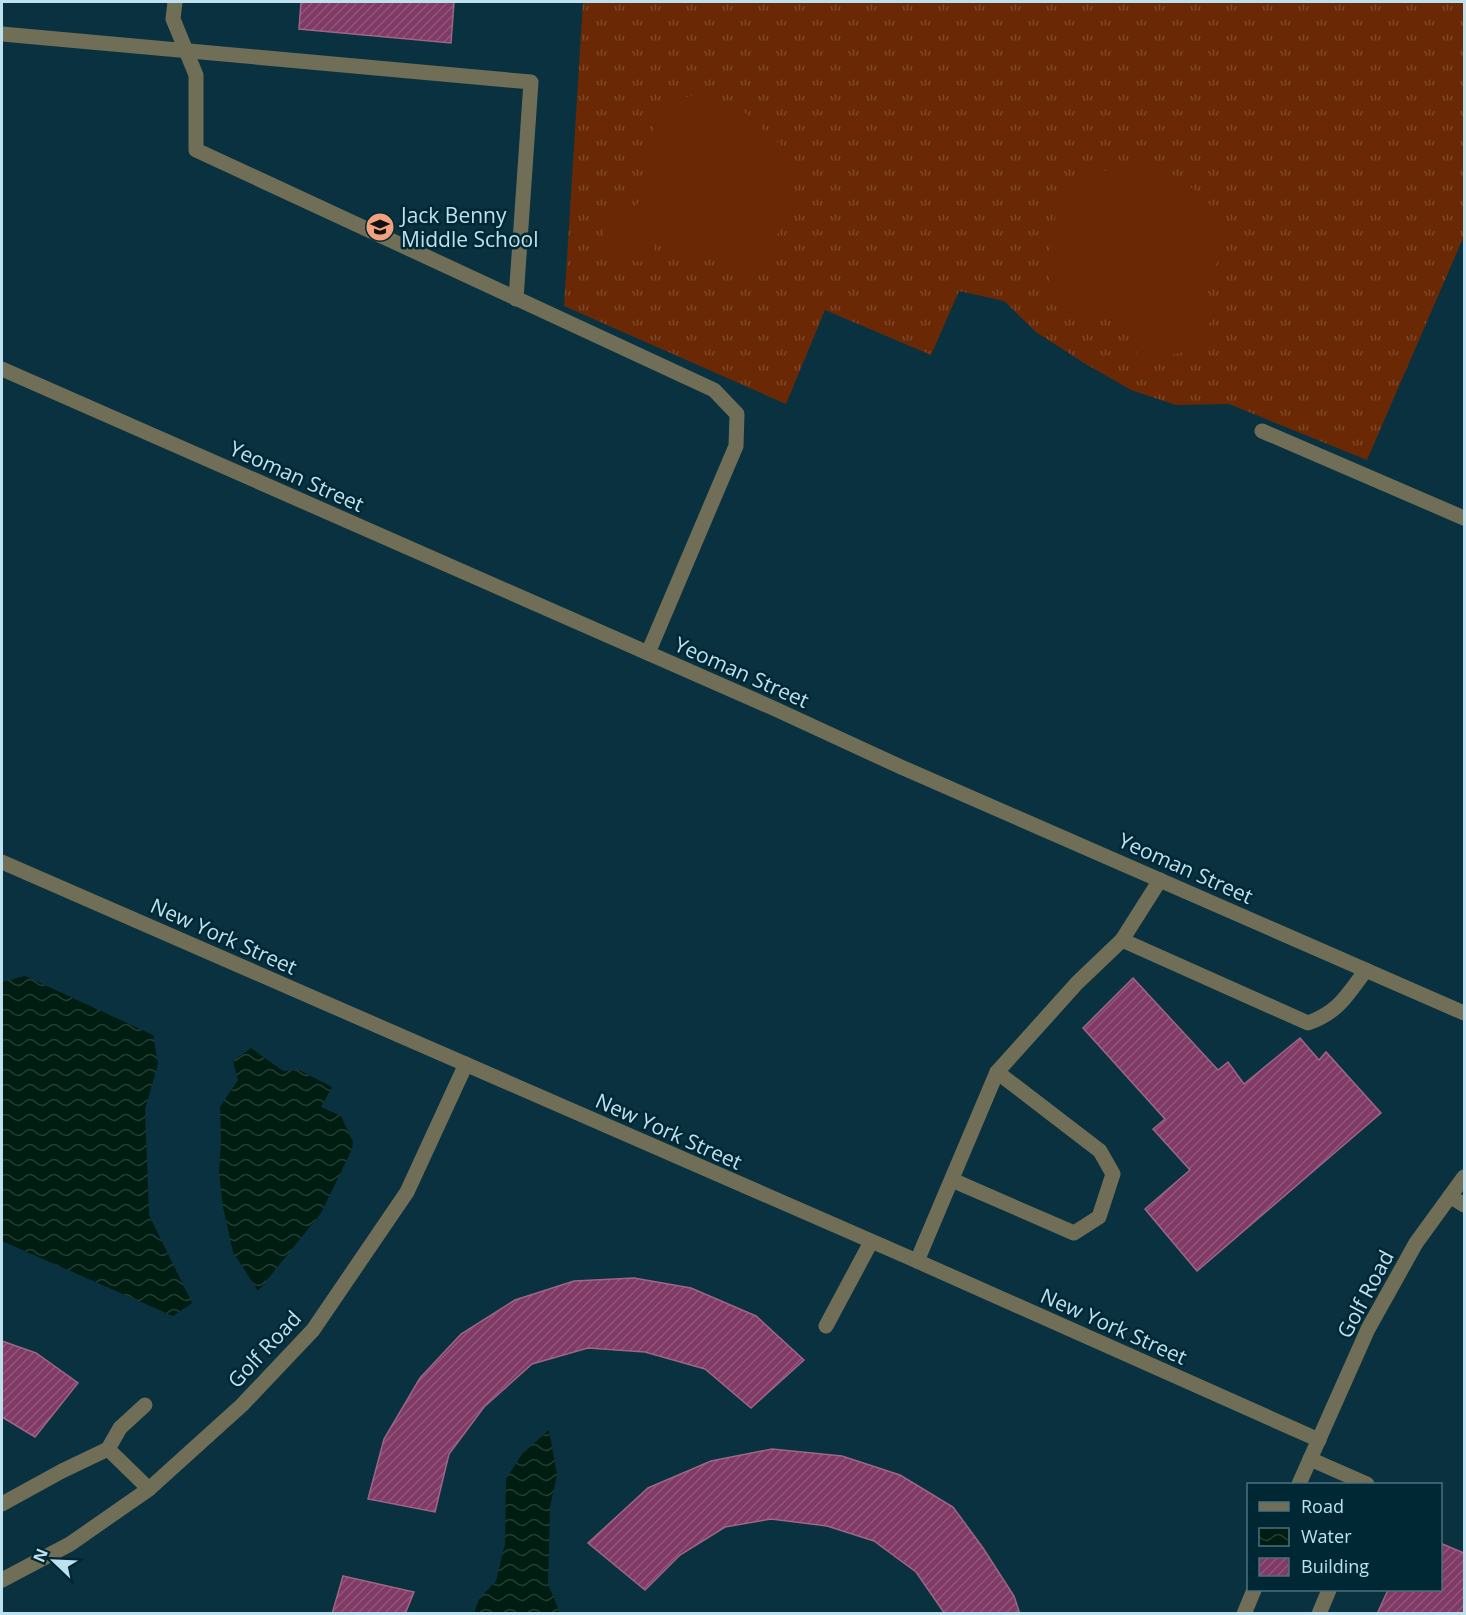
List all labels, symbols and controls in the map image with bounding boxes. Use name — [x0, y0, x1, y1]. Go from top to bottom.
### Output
place label: Jack Benny Middle School — [399, 201, 538, 253]
school or university icon: Jack Benny Middle School — [364, 211, 396, 243]
street label: Yeoman Street — [225, 434, 369, 518]
street label: Yeoman Street — [670, 630, 814, 714]
street label: Yeoman Street — [1114, 826, 1258, 910]
street label: New York Street — [146, 891, 302, 981]
street label: New York Street — [591, 1086, 747, 1176]
street label: Golf Road — [1330, 1245, 1400, 1343]
street label: New York Street — [1036, 1281, 1192, 1371]
street label: Golf Road — [221, 1304, 307, 1394]
legend — [1247, 1483, 1442, 1591]
text: Road — [1301, 1494, 1344, 1518]
text: Water — [1301, 1524, 1352, 1548]
north arrow — [24, 1531, 84, 1591]
text: N — [28, 1545, 53, 1565]
text: Building — [1301, 1554, 1369, 1578]

